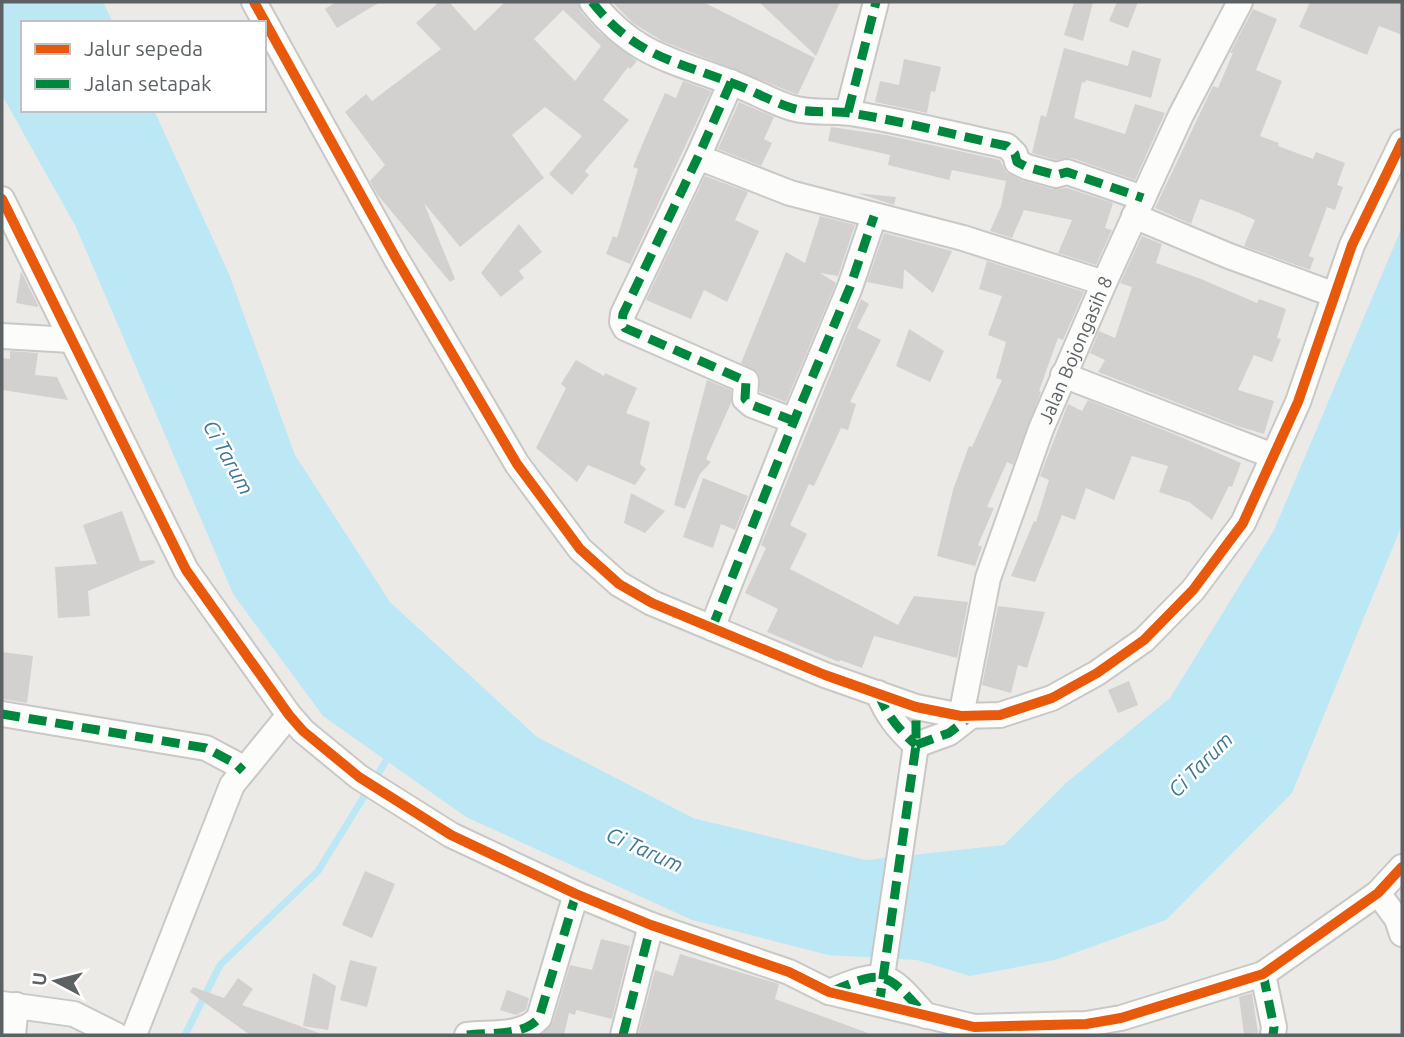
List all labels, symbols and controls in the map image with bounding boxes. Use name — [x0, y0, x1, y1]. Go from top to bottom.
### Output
legend — [21, 21, 266, 112]
text: Jalur sepeda — [84, 36, 203, 60]
text: Jalan setapak — [84, 71, 212, 95]
street label: Jalan Bojongasih 8 — [1034, 273, 1117, 427]
water label: Ci Tarum — [199, 416, 259, 498]
water label: Ci Tarum — [1163, 727, 1237, 801]
water label: Ci Tarum — [603, 821, 687, 877]
north arrow — [21, 946, 91, 1016]
text: U — [27, 971, 51, 987]

